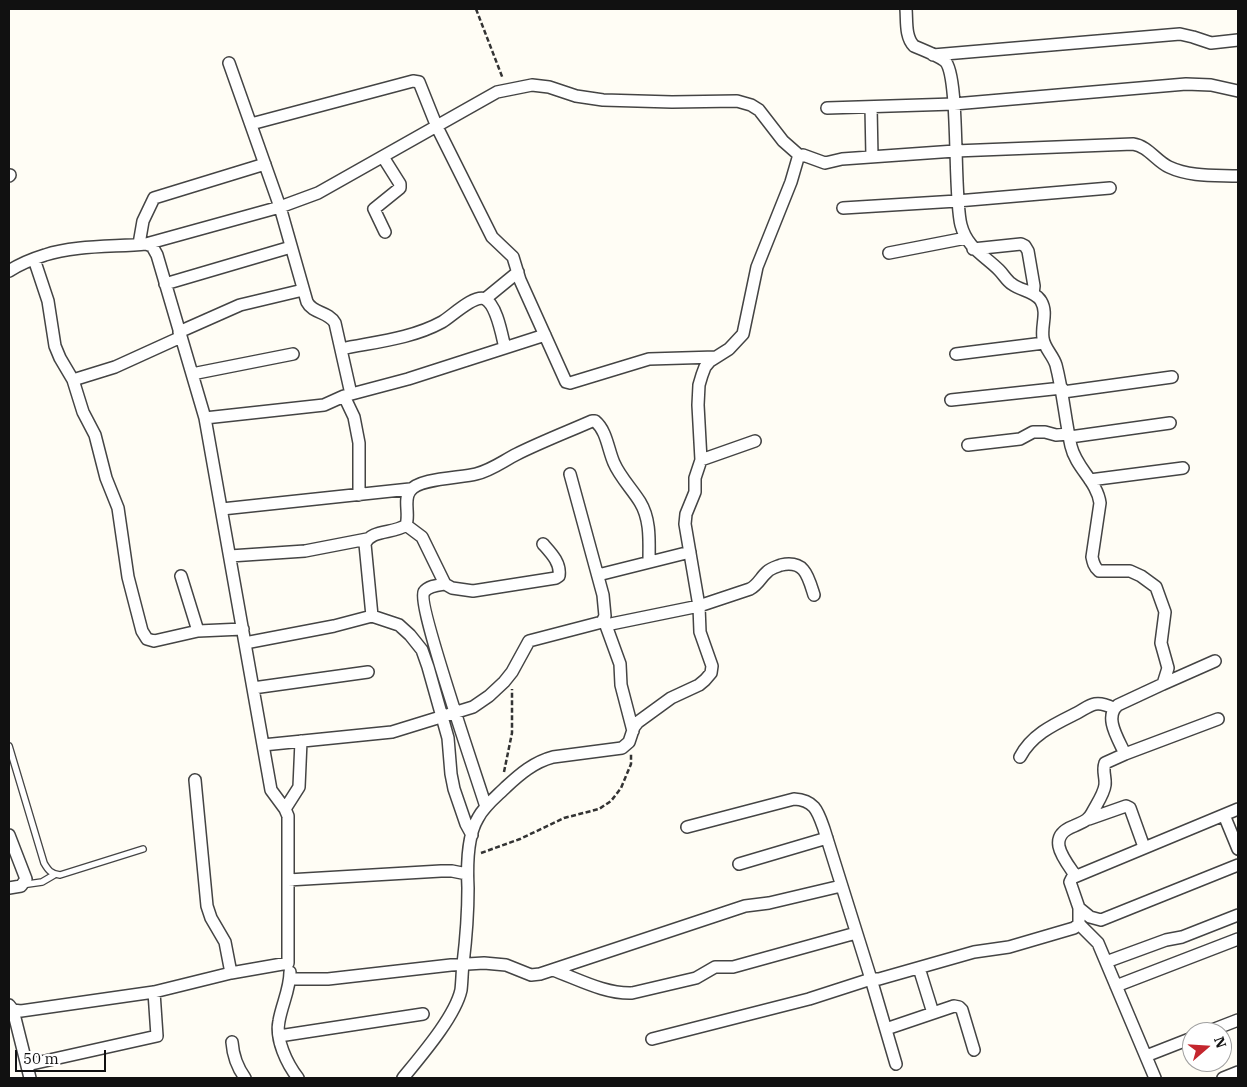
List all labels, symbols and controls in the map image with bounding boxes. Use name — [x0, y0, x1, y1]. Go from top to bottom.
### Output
north arrow — [1182, 1022, 1232, 1072]
text: N — [1210, 1034, 1231, 1051]
scale bar — [18, 1040, 109, 1072]
text: 50 m — [23, 1049, 59, 1068]

